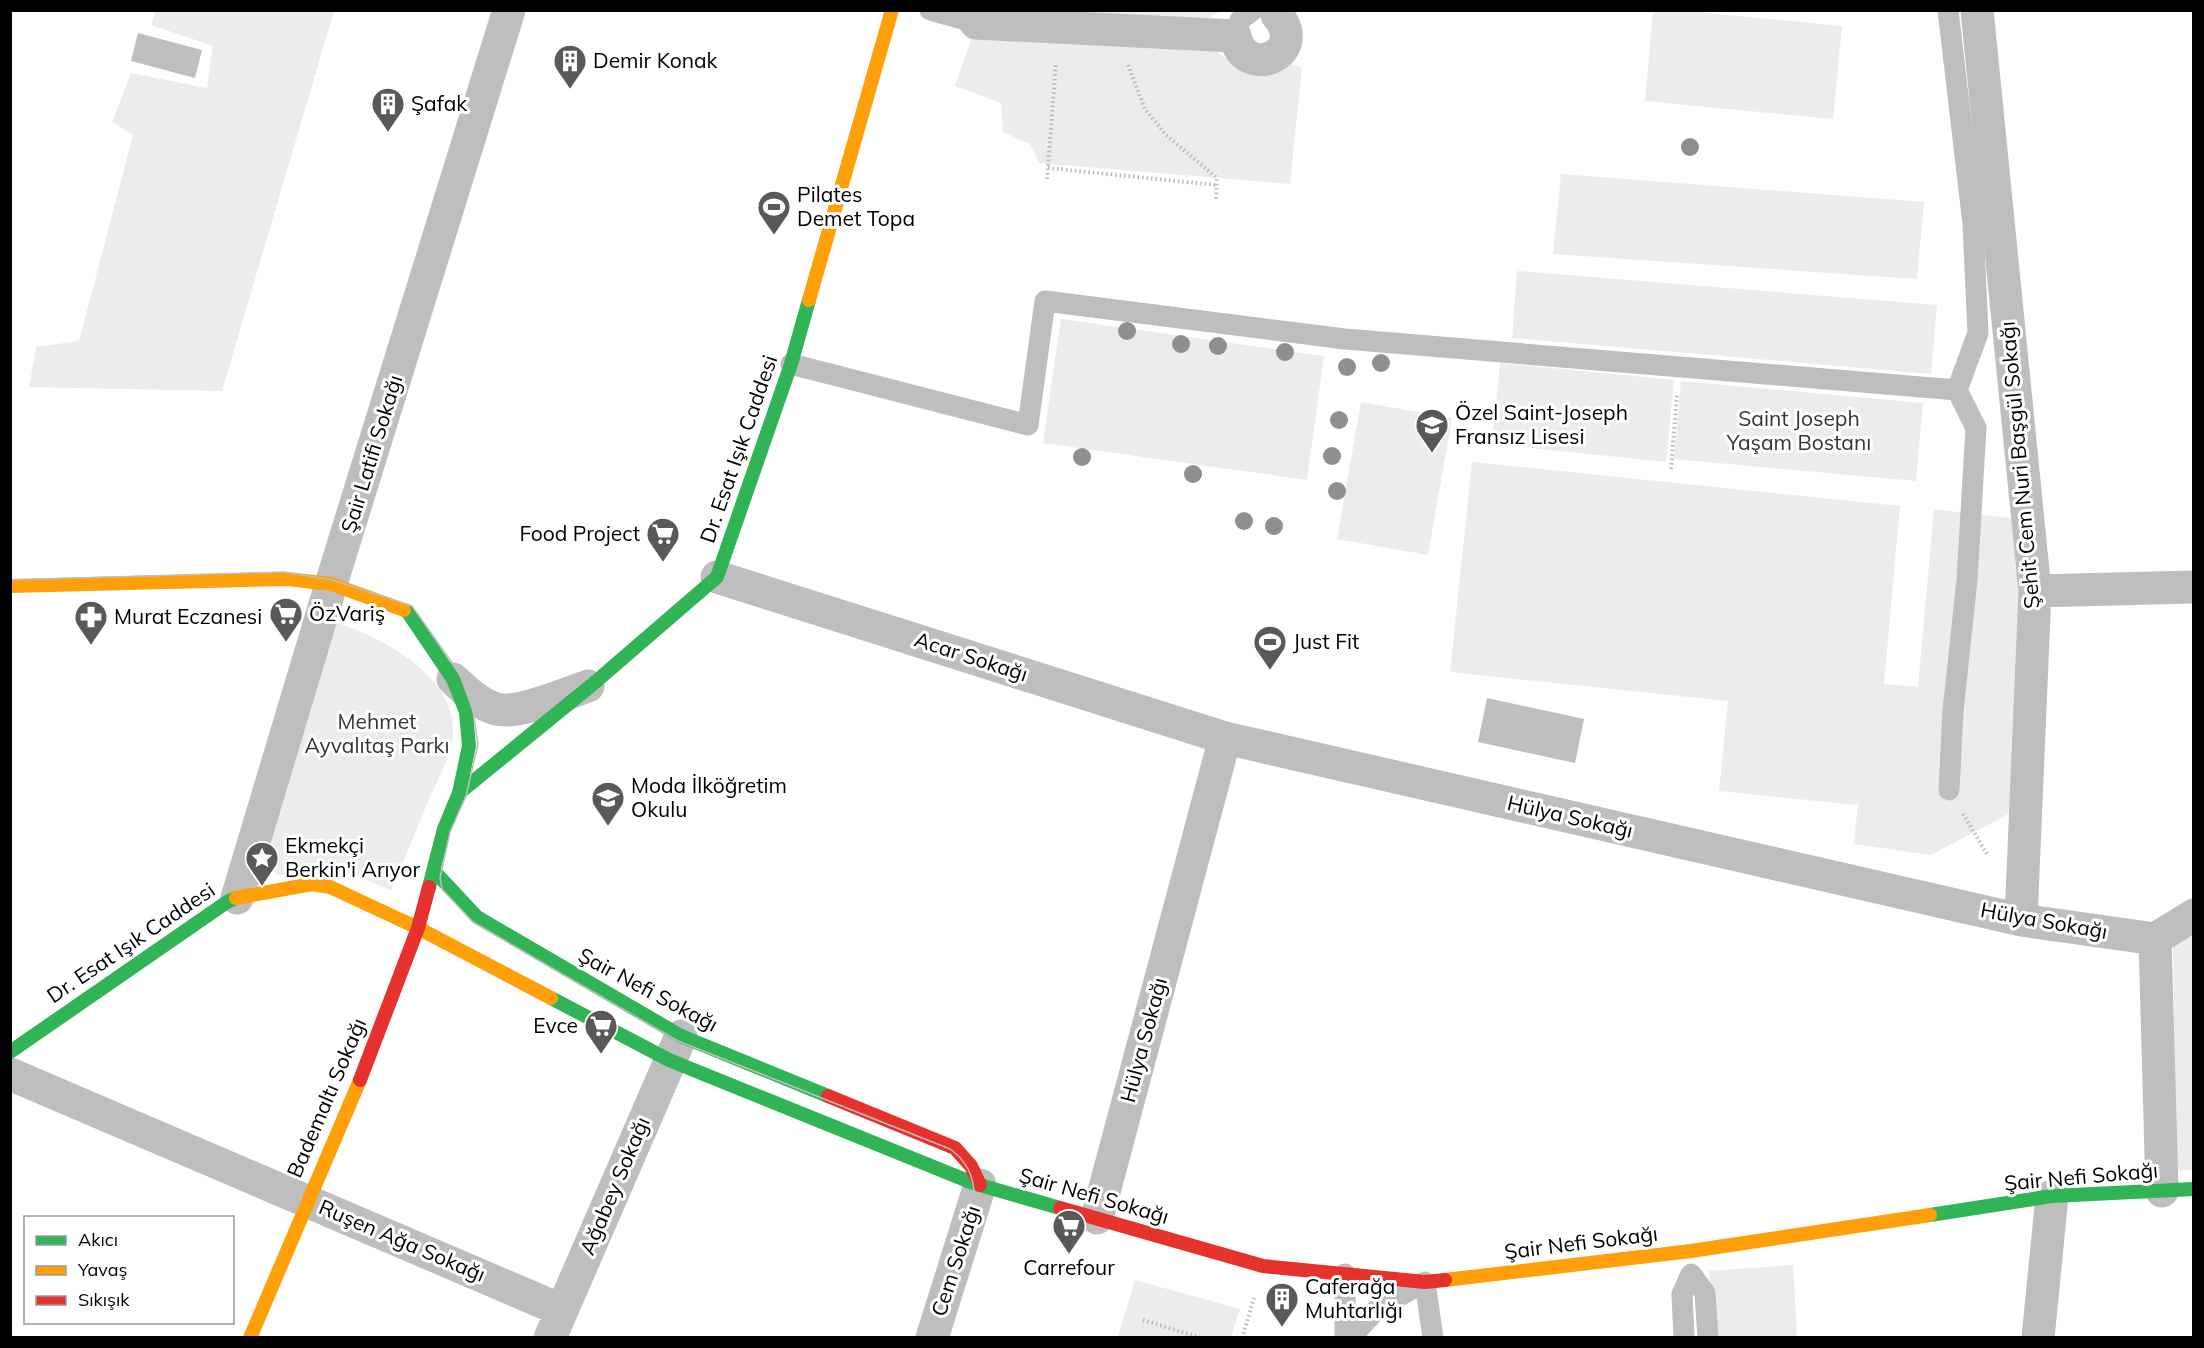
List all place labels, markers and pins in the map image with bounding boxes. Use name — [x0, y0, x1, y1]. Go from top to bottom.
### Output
building icon: Demir Konak — [552, 43, 588, 90]
place label: Demir Konak — [593, 47, 718, 73]
building icon: Şafak — [370, 86, 406, 133]
place label: Şafak — [411, 90, 467, 116]
place label: Pilates Demet Topa — [797, 181, 915, 231]
sports icon: Pilates Demet Topa — [756, 189, 792, 236]
place label: Özel Saint-Joseph Fransız Lisesi — [1455, 399, 1628, 449]
school or university icon: Özel Saint-Joseph Fransız Lisesi — [1414, 407, 1450, 454]
supermarket icon: Food Project — [645, 516, 681, 563]
place label: Food Project — [519, 520, 640, 546]
supermarket icon: ÖzVariş — [268, 596, 304, 643]
pharmacy icon: Murat Eczanesi — [73, 599, 109, 646]
place label: ÖzVariş — [309, 600, 385, 626]
place label: Murat Eczanesi — [114, 603, 262, 629]
sports icon: Just Fit — [1252, 624, 1288, 671]
place label: Just Fit — [1293, 628, 1359, 654]
place label: Moda İlköğretim Okulu — [631, 772, 787, 822]
school or university icon: Moda İlköğretim Okulu — [590, 780, 626, 827]
place label: Ekmekçi Berkin'i Arıyor — [285, 832, 421, 882]
place icon: Ekmekçi Berkin'i Arıyor — [244, 840, 280, 887]
supermarket icon: Evce — [583, 1008, 619, 1055]
place label: Evce — [533, 1012, 578, 1038]
supermarket icon: Carrefour — [1051, 1208, 1087, 1255]
place label: Carrefour — [1023, 1254, 1115, 1280]
place label: Caferağa Muhtarlığı — [1305, 1273, 1403, 1323]
building icon: Caferağa Muhtarlığı — [1264, 1281, 1300, 1328]

